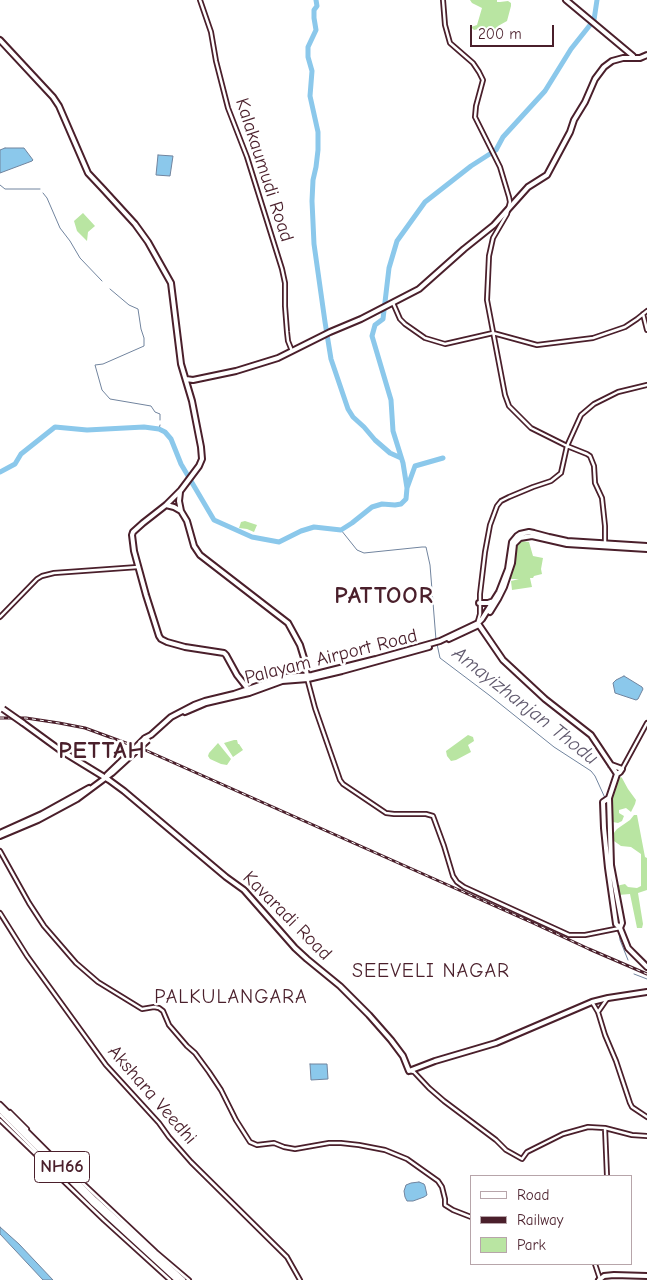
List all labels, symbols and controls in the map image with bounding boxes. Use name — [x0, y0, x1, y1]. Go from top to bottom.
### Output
scale bar — [472, 15, 556, 47]
text: 200 m — [478, 25, 522, 43]
street label: Kalakaumudi Road — [230, 95, 298, 245]
district label: PATTOOR — [333, 582, 435, 610]
street label: Palayam Airport Road — [242, 625, 420, 689]
water label: Amayizhanjan Thodu — [447, 642, 603, 770]
district label: PETTAH — [58, 737, 146, 765]
street label: Kavaradi Road — [238, 867, 336, 965]
district label: SEEVELI NAGAR — [350, 959, 512, 983]
district label: PALKULANGARA — [153, 985, 309, 1009]
street label: Akshara Veedhi — [103, 1041, 201, 1149]
road number: NH66 — [34, 1152, 90, 1182]
legend — [470, 1175, 632, 1265]
text: Road — [517, 1186, 549, 1204]
text: Railway — [517, 1211, 563, 1229]
text: Park — [517, 1236, 546, 1254]

